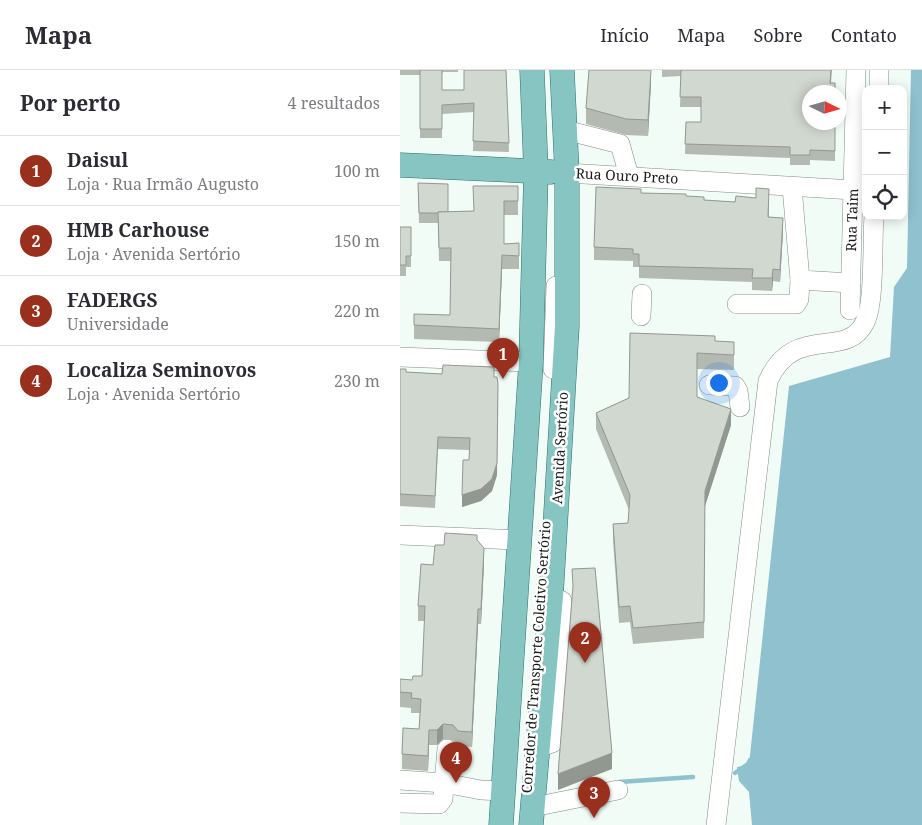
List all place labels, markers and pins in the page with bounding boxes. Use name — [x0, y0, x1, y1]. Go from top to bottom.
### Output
pin: 1 — [487, 338, 519, 379]
pin: 2 — [569, 622, 601, 663]
pin: 4 — [440, 742, 472, 783]
pin: 3 — [578, 777, 610, 818]

